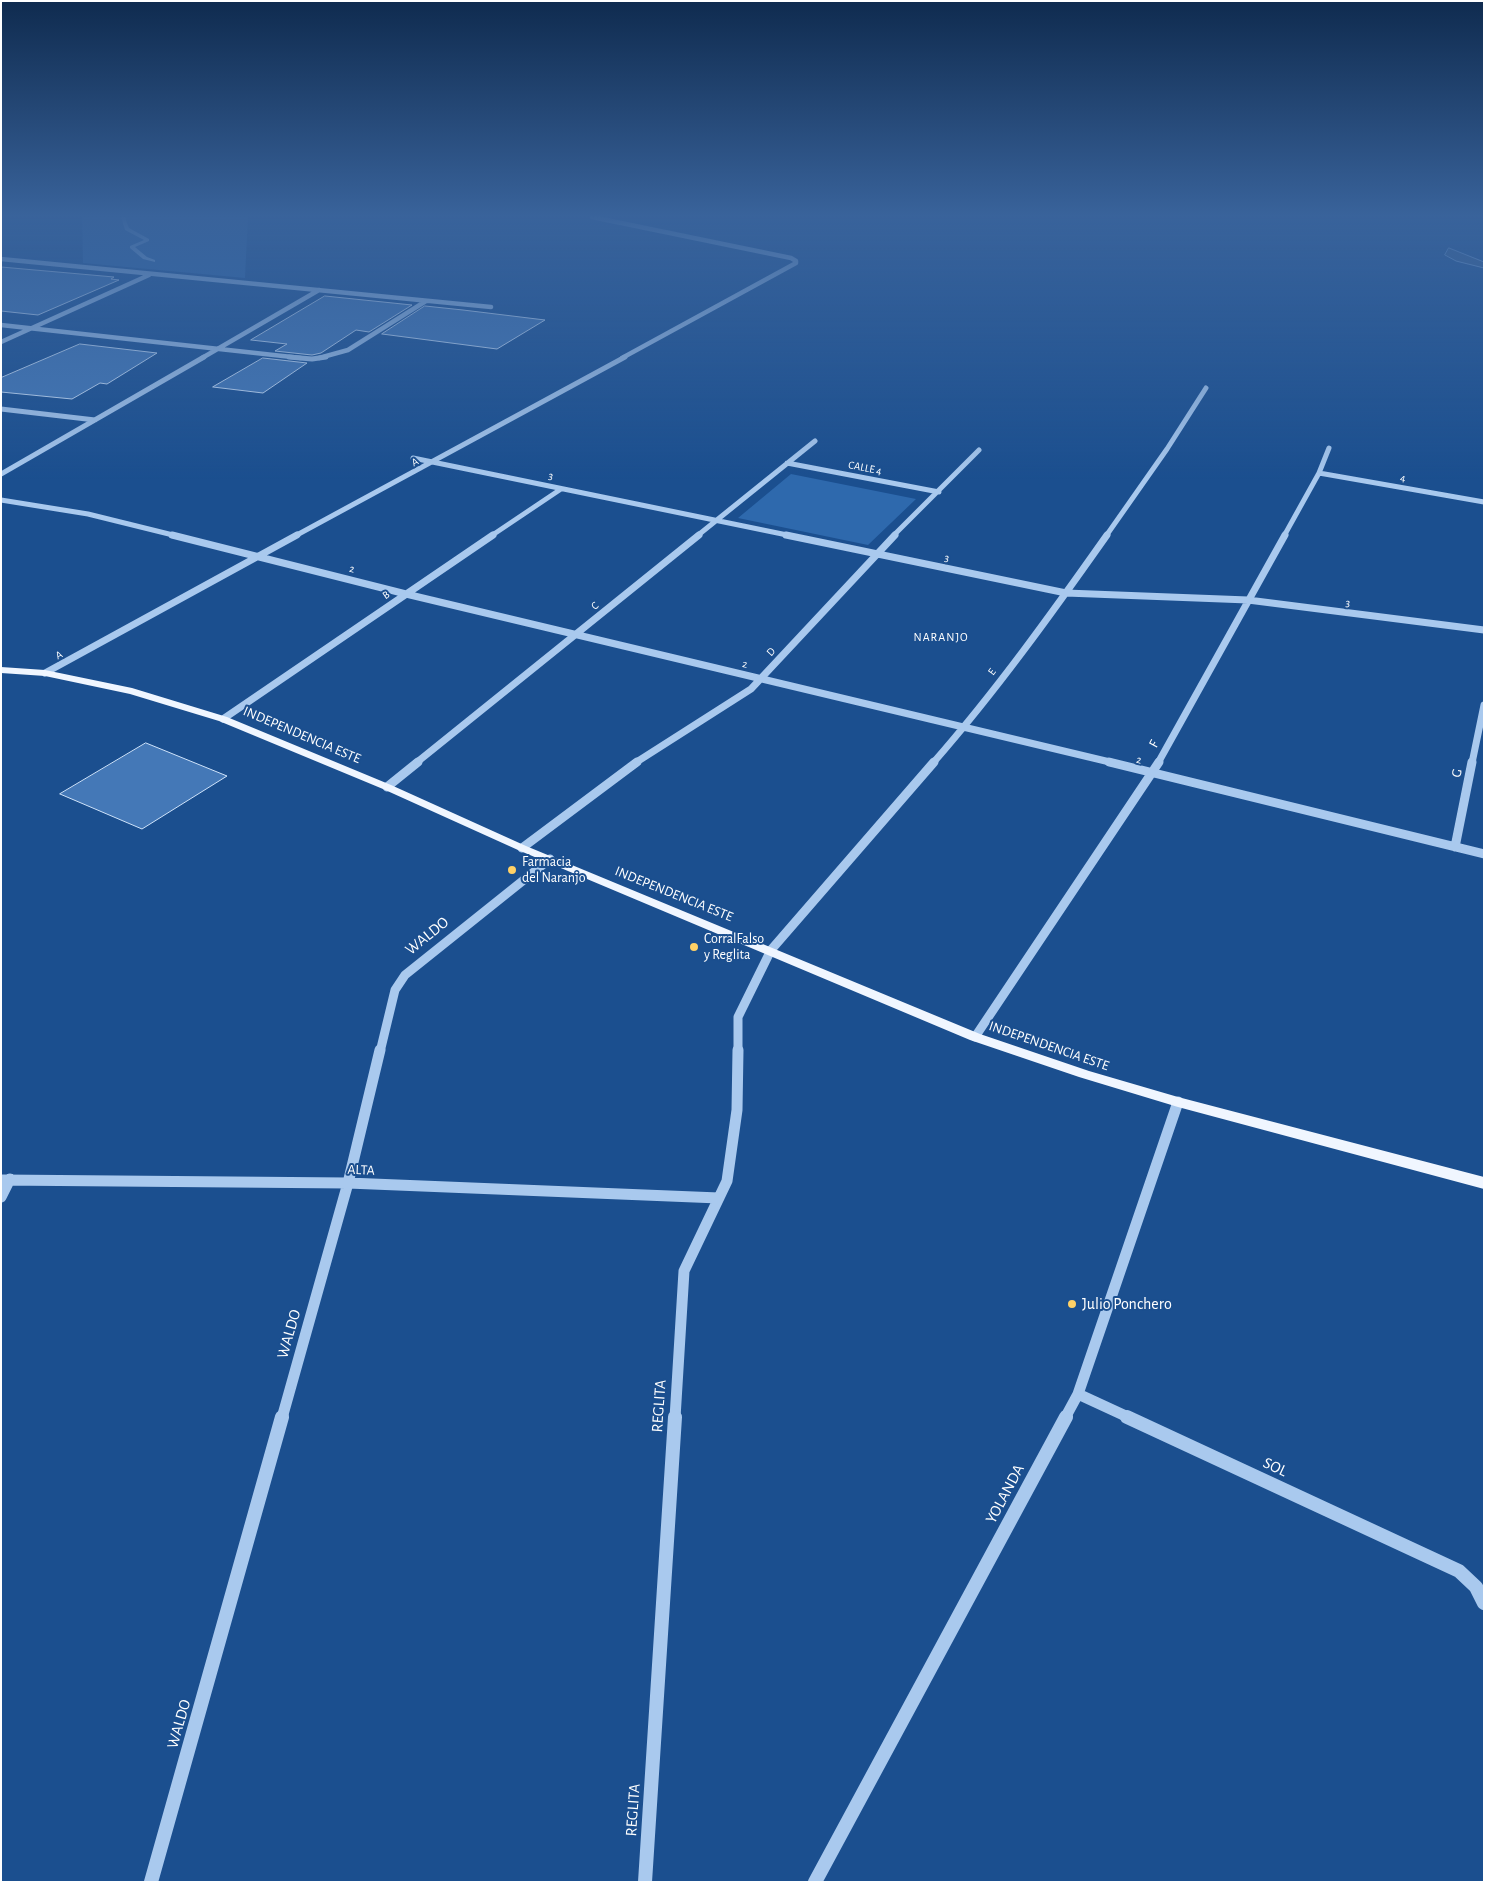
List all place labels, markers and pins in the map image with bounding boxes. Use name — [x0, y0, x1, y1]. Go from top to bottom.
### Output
place label: Farmacia del Naranjo — [522, 854, 586, 886]
marker: Farmacia del Naranjo — [506, 864, 518, 876]
place label: CorralFalso y Reglita — [704, 931, 764, 964]
marker: CorralFalso y Reglita — [688, 941, 700, 953]
place label: Julio Ponchero — [1082, 1294, 1172, 1314]
marker: Julio Ponchero — [1066, 1298, 1078, 1310]

